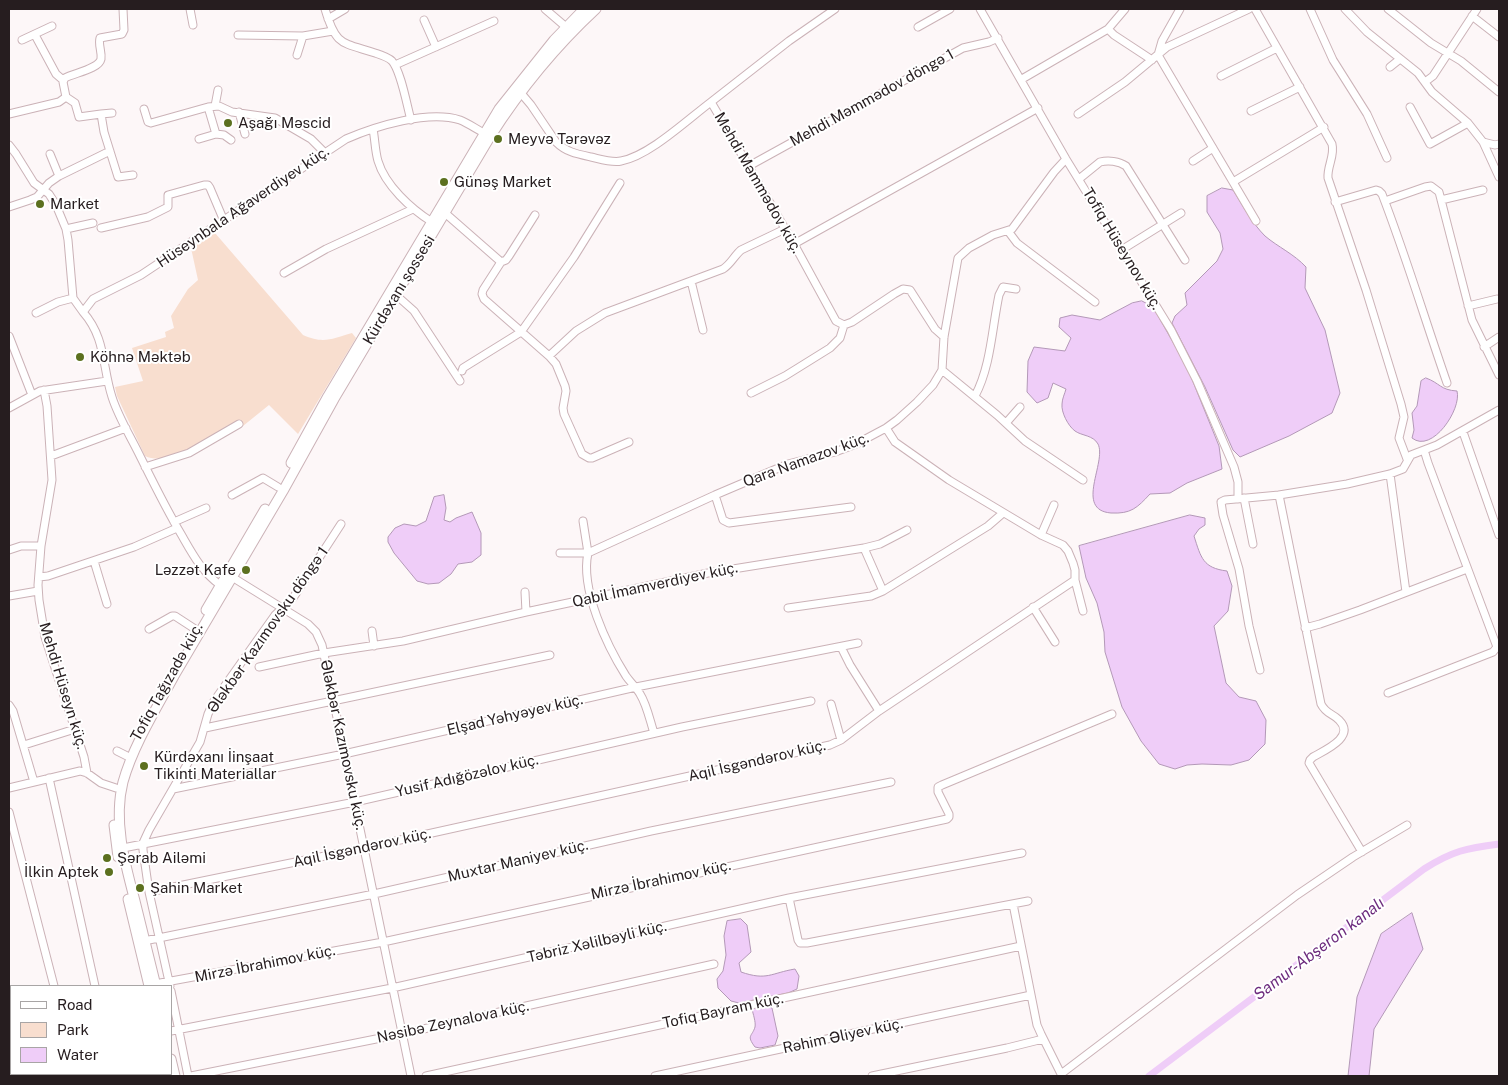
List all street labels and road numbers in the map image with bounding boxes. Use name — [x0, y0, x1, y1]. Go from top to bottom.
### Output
street label: Mehdi Məmmədov döngə 1 — [787, 45, 957, 151]
street label: Mehdi Məmmədov küç. — [710, 109, 806, 257]
street label: Hüseynbala Ağaverdiyev küç. — [153, 142, 333, 272]
street label: Tofiq Hüseynov küç. — [1078, 185, 1166, 313]
street label: Kürdəxanı şossesi — [359, 232, 439, 348]
street label: Qara Namazov küç. — [741, 429, 871, 491]
street label: Ələkbər Kazımovsku döngə 1 — [204, 544, 332, 716]
street label: Qabil İmamverdiyev küç. — [571, 559, 739, 611]
street label: Mehdi Hüseyn küç. — [35, 620, 91, 752]
street label: Tofiq Tağızadə küç. — [127, 620, 207, 744]
street label: Ələkbər Kazımovsku küç. — [316, 658, 370, 832]
street label: Elşad Yəhyəyev küç. — [445, 691, 585, 739]
street label: Aqil İsgəndərov küç. — [686, 736, 828, 786]
street label: Yusif Adığözəlov küç. — [394, 751, 540, 801]
street label: Aqil İsgəndərov küç. — [291, 825, 433, 871]
street label: Muxtar Maniyev küç. — [446, 836, 590, 886]
street label: Mirzə İbrahimov küç. — [589, 856, 733, 904]
street label: Təbriz Xəlilbəyli küç. — [525, 917, 669, 967]
street label: Mirzə İbrahimov küç. — [193, 942, 337, 986]
street label: Tofiq Bayram küç. — [661, 989, 785, 1033]
street label: Nəsibə Zeynalova küç. — [375, 997, 531, 1047]
street label: Rəhim Əliyev küç. — [781, 1014, 905, 1058]

